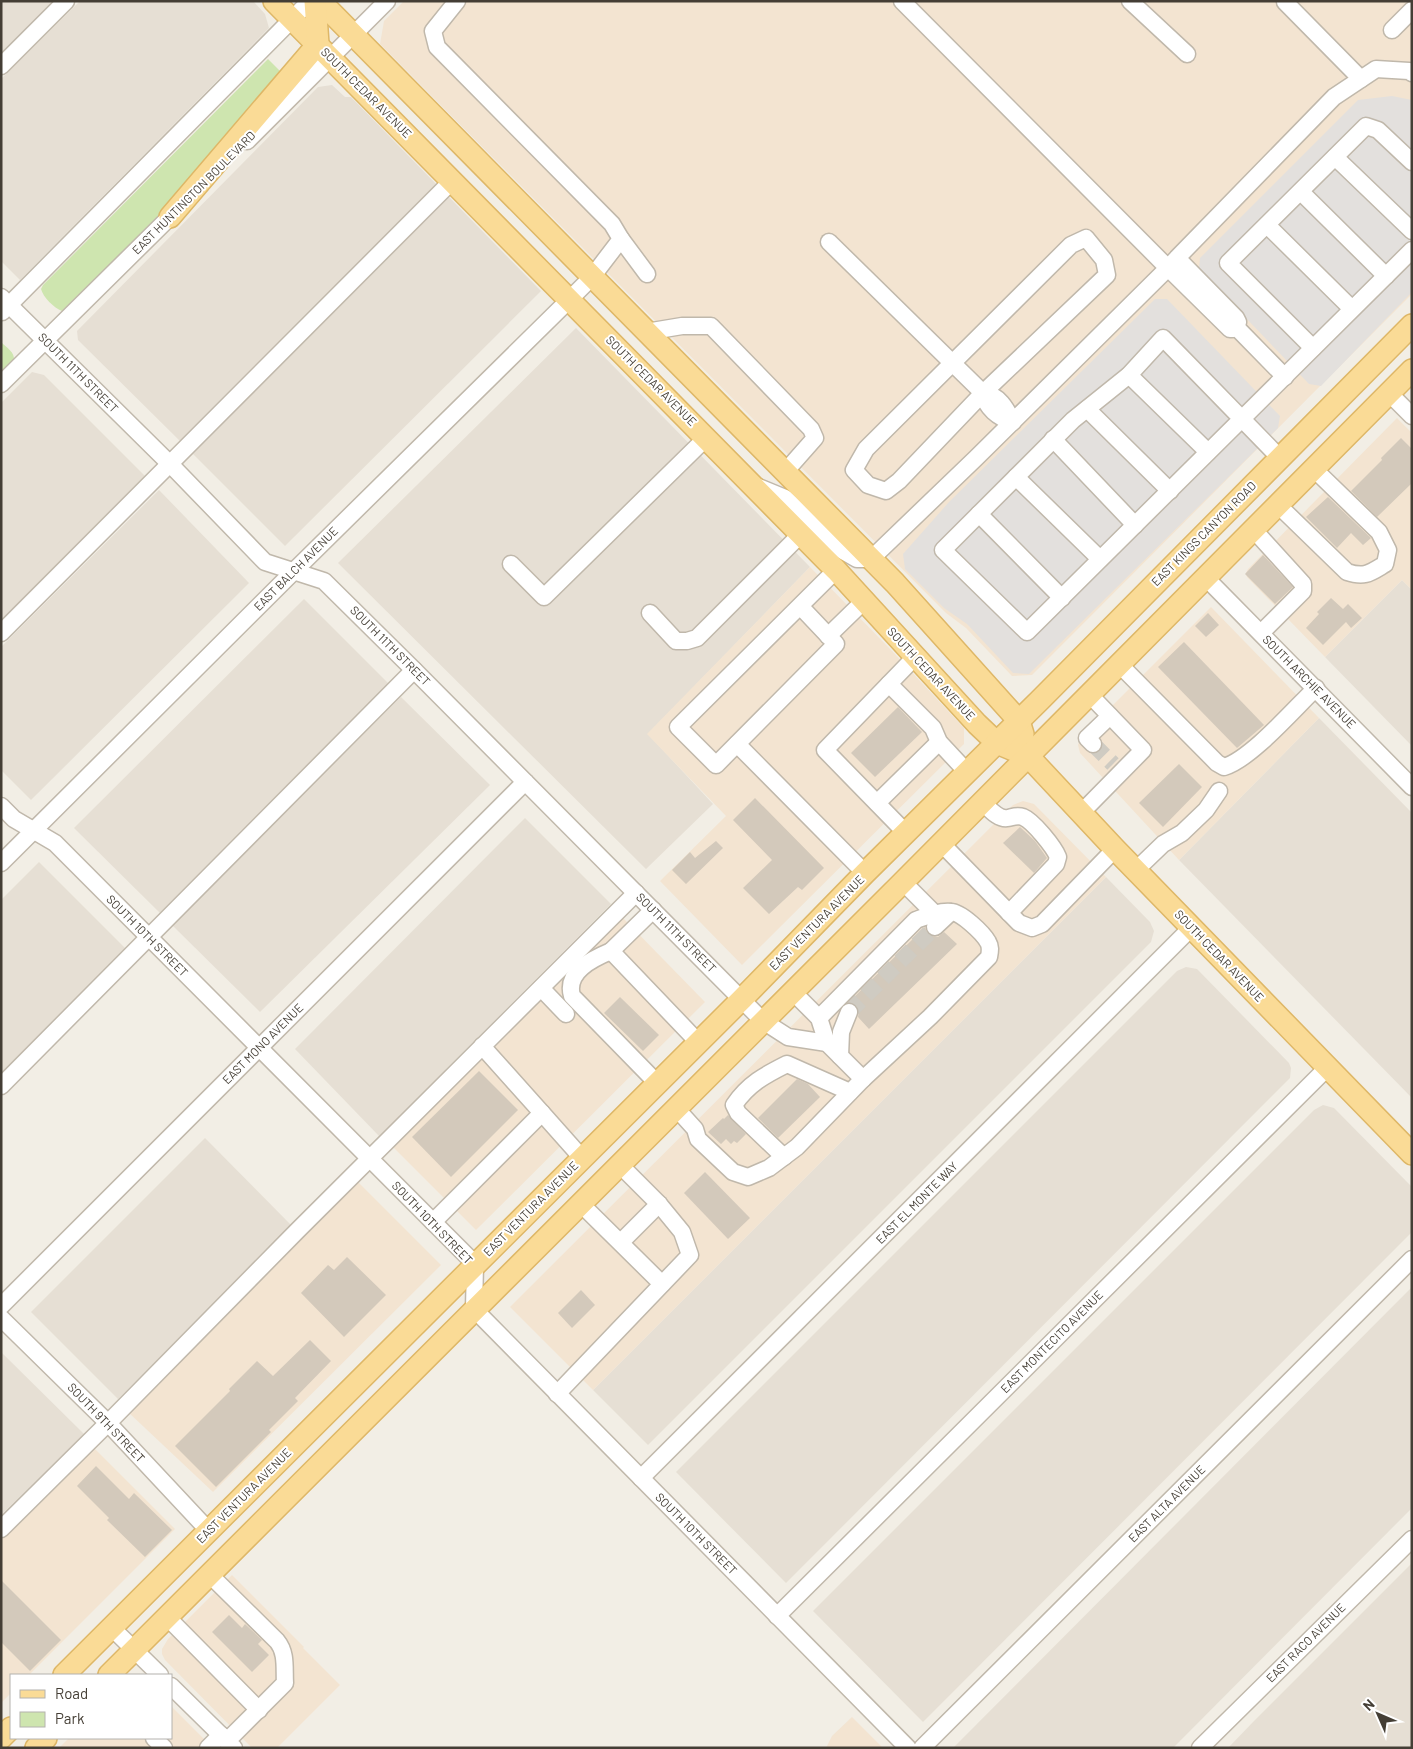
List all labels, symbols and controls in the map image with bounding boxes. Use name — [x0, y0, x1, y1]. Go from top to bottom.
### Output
street label: SOUTH CEDAR AVENUE — [319, 44, 415, 140]
street label: EAST HUNTINGTON BOULEVARD — [129, 128, 258, 257]
street label: SOUTH 11TH STREET — [36, 329, 122, 415]
street label: SOUTH CEDAR AVENUE — [604, 332, 700, 428]
street label: EAST KINGS CANYON ROAD — [1148, 478, 1258, 588]
street label: EAST BALCH AVENUE — [250, 523, 340, 613]
street label: SOUTH 11TH STREET — [348, 602, 434, 688]
street label: SOUTH CEDAR AVENUE — [885, 624, 978, 723]
street label: SOUTH ARCHIE AVENUE — [1260, 632, 1359, 731]
street label: EAST VENTURA AVENUE — [766, 872, 867, 973]
street label: SOUTH 11TH STREET — [634, 889, 720, 975]
street label: SOUTH 10TH STREET — [104, 892, 192, 979]
street label: SOUTH CEDAR AVENUE — [1172, 907, 1267, 1004]
street label: EAST MONO AVENUE — [219, 1000, 305, 1086]
street label: EAST VENTURA AVENUE — [480, 1158, 581, 1259]
street label: EAST EL MONTE WAY — [872, 1158, 960, 1246]
street label: SOUTH 10TH STREET — [390, 1178, 476, 1267]
street label: EAST MONTECITO AVENUE — [997, 1287, 1105, 1395]
street label: SOUTH 9TH STREET — [65, 1380, 148, 1465]
street label: EAST VENTURA AVENUE — [193, 1445, 294, 1546]
street label: EAST ALTA AVENUE — [1125, 1462, 1208, 1545]
street label: SOUTH 10TH STREET — [653, 1490, 741, 1577]
street label: EAST RACO AVENUE — [1263, 1600, 1348, 1685]
legend — [10, 1674, 172, 1739]
text: Road — [55, 1684, 88, 1702]
north arrow — [1353, 1689, 1403, 1739]
text: N — [1359, 1695, 1378, 1714]
text: Park — [55, 1709, 85, 1727]

